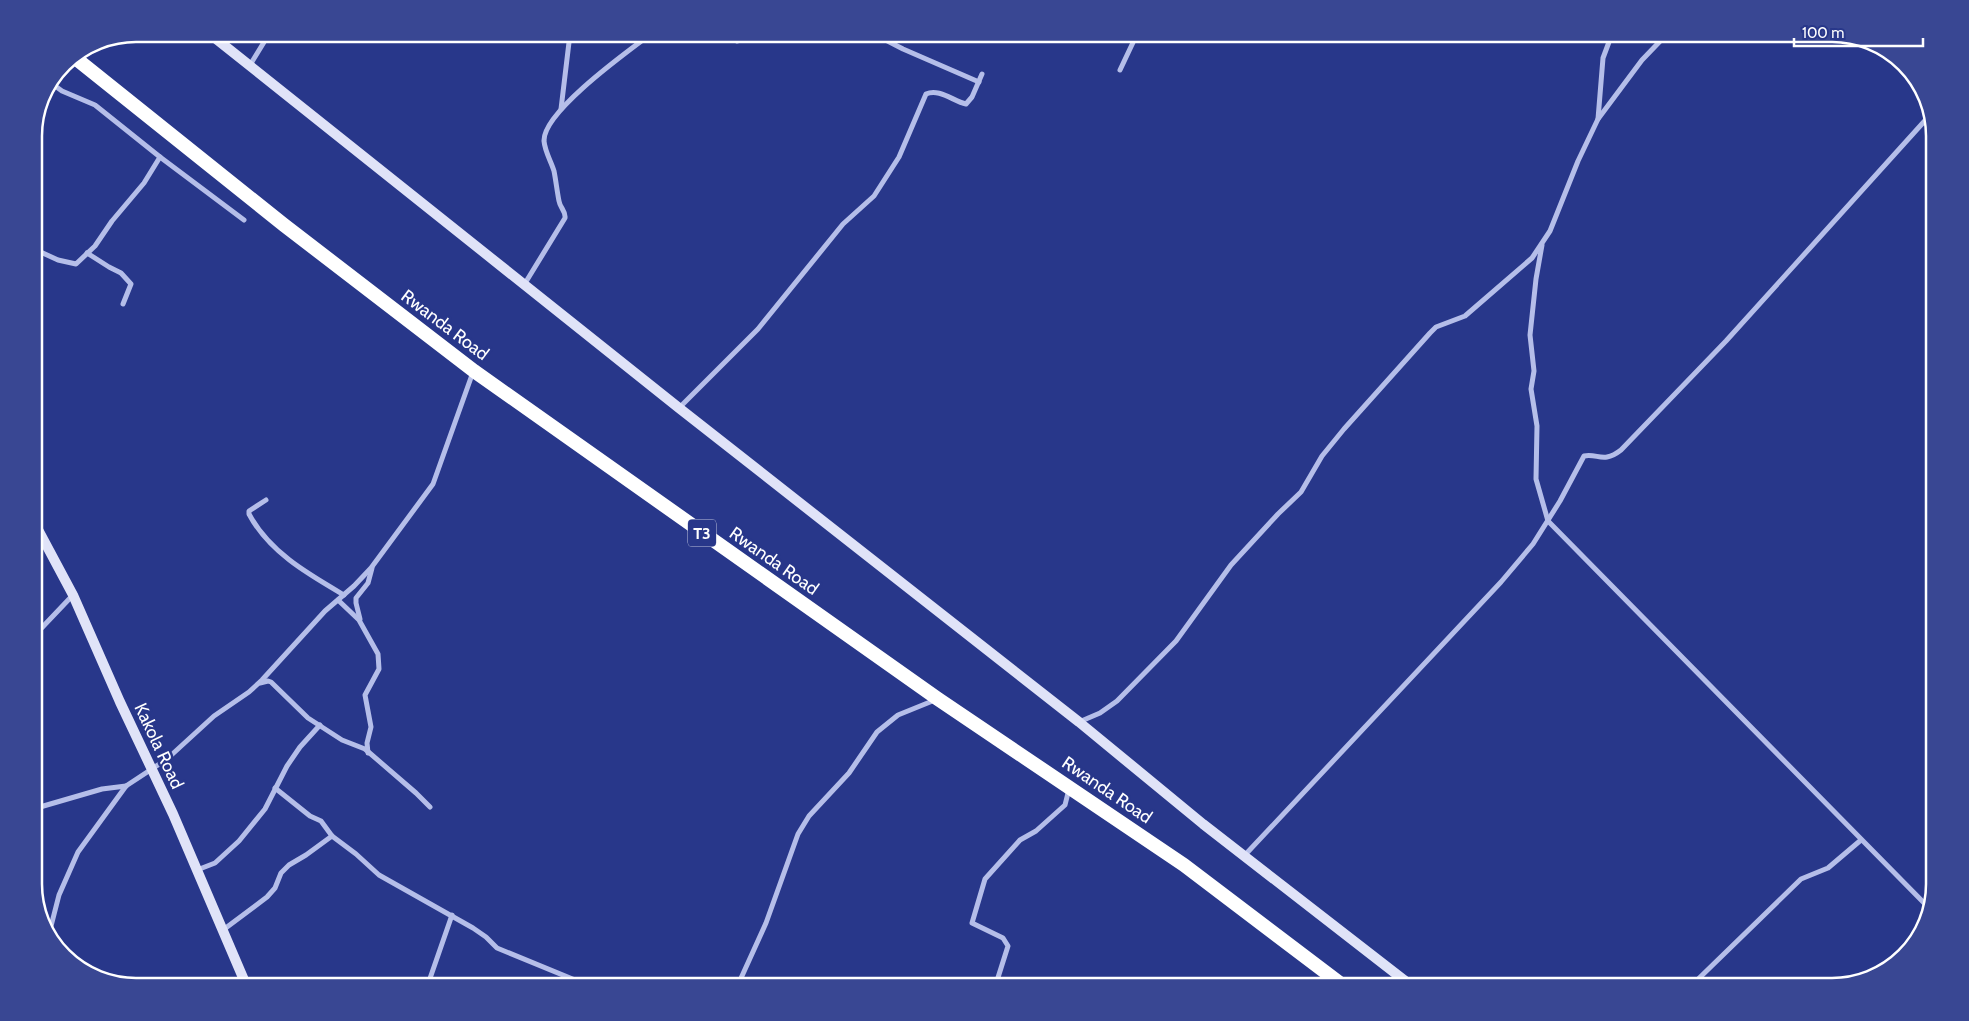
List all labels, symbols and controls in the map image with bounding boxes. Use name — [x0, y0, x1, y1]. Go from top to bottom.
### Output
scale bar — [1794, 15, 1923, 47]
text: 100 m — [1802, 24, 1844, 42]
street label: Rwanda Road — [397, 285, 493, 365]
road number: T3 — [688, 520, 716, 546]
street label: Rwanda Road — [725, 522, 823, 600]
street label: Kakola Road — [130, 699, 188, 793]
street label: Rwanda Road — [1058, 752, 1156, 828]

